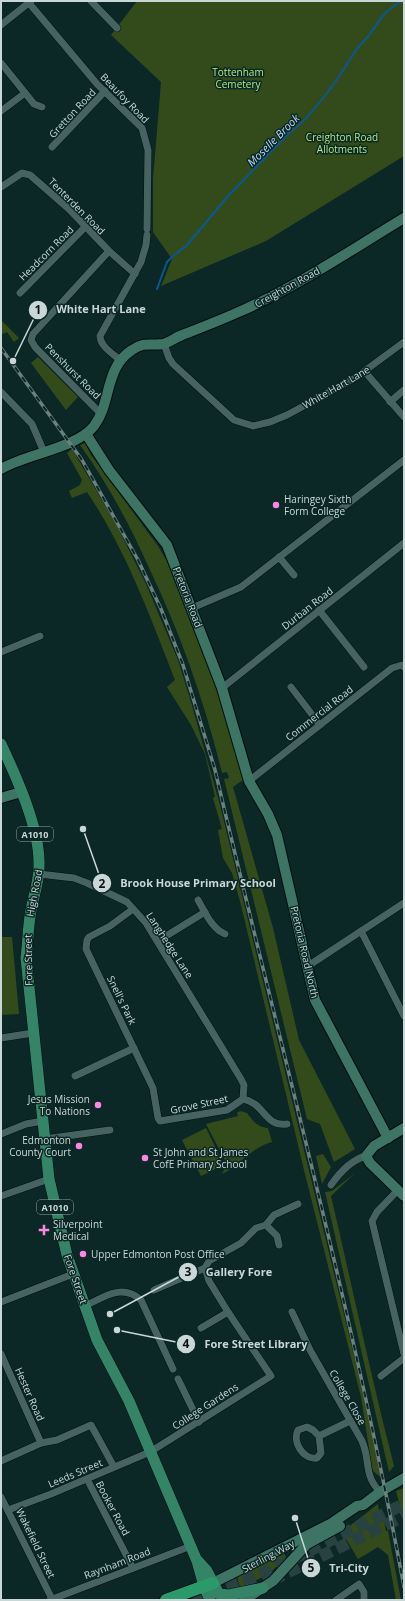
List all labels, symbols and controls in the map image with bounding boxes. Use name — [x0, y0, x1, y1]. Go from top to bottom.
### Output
park label: Tottenham Cemetery — [212, 65, 264, 91]
street label: Beaufoy Road — [98, 70, 152, 126]
street label: Gretton Road — [45, 85, 99, 141]
water label: Moselle Brook — [244, 110, 303, 169]
park label: Creighton Road Allotments — [306, 130, 378, 156]
street label: Tenterden Road — [46, 175, 108, 237]
street label: Headcorn Road — [16, 223, 76, 283]
street label: Creighton Road — [252, 263, 322, 311]
callout: White Hart Lane — [28, 298, 154, 321]
text: 1 — [35, 301, 41, 318]
text: White Hart Lane — [56, 301, 146, 316]
street label: Penshurst Road — [42, 340, 104, 402]
street label: White Hart Lane — [300, 362, 372, 412]
place label: Haringey Sixth Form College — [284, 492, 351, 518]
marker: Haringey Sixth Form College — [271, 500, 281, 510]
street label: Pretoria Road — [170, 565, 206, 629]
street label: Durban Road — [278, 583, 336, 633]
street label: Commercial Road — [282, 682, 356, 744]
road number: A1010 — [17, 827, 53, 841]
street label: High Road — [23, 868, 45, 918]
callout: Brook House Primary School — [92, 872, 284, 895]
text: 2 — [99, 875, 106, 892]
text: Brook House Primary School — [120, 875, 276, 890]
street label: Pretoria Road North — [288, 905, 322, 999]
street label: Langhedge Lane — [143, 909, 197, 981]
street label: Fore Street — [21, 934, 35, 986]
street label: Snell's Park — [104, 973, 140, 1027]
street label: Grove Street — [169, 1091, 229, 1117]
place label: Jesus Mission To Nations — [27, 1092, 90, 1118]
marker: Jesus Mission To Nations — [93, 1100, 103, 1110]
place label: Edmonton County Court — [9, 1133, 71, 1159]
marker: Edmonton County Court — [74, 1141, 84, 1151]
place label: St John and St James CofE Primary School — [153, 1145, 248, 1171]
marker: St John and St James CofE Primary School — [140, 1153, 150, 1163]
road number: A1010 — [37, 1200, 73, 1214]
place label: Silverpoint Medical — [53, 1217, 103, 1243]
marker: Silverpoint Medical — [38, 1224, 50, 1236]
place label: Upper Edmonton Post Office — [91, 1247, 225, 1261]
marker: Upper Edmonton Post Office — [78, 1249, 88, 1259]
street label: Fore Street — [61, 1252, 91, 1306]
callout: Gallery Fore — [178, 1261, 280, 1284]
text: 3 — [185, 1263, 192, 1280]
text: Gallery Fore — [206, 1264, 273, 1279]
callout: Fore Street Library — [176, 1332, 315, 1355]
text: 4 — [183, 1335, 190, 1352]
text: Fore Street Library — [204, 1336, 308, 1351]
street label: Hester Road — [12, 1365, 48, 1423]
street label: College Close — [326, 1367, 370, 1428]
street label: College Gardens — [169, 1379, 241, 1433]
street label: Leeds Street — [46, 1455, 105, 1491]
street label: Booker Road — [93, 1478, 133, 1538]
street label: Wakefield Street — [13, 1506, 59, 1581]
street label: Sterling Way — [239, 1536, 298, 1576]
street label: Raynham Road — [82, 1544, 152, 1582]
callout: Tri-City — [301, 1556, 377, 1579]
text: 5 — [308, 1559, 315, 1576]
text: Tri-City — [329, 1560, 370, 1575]

